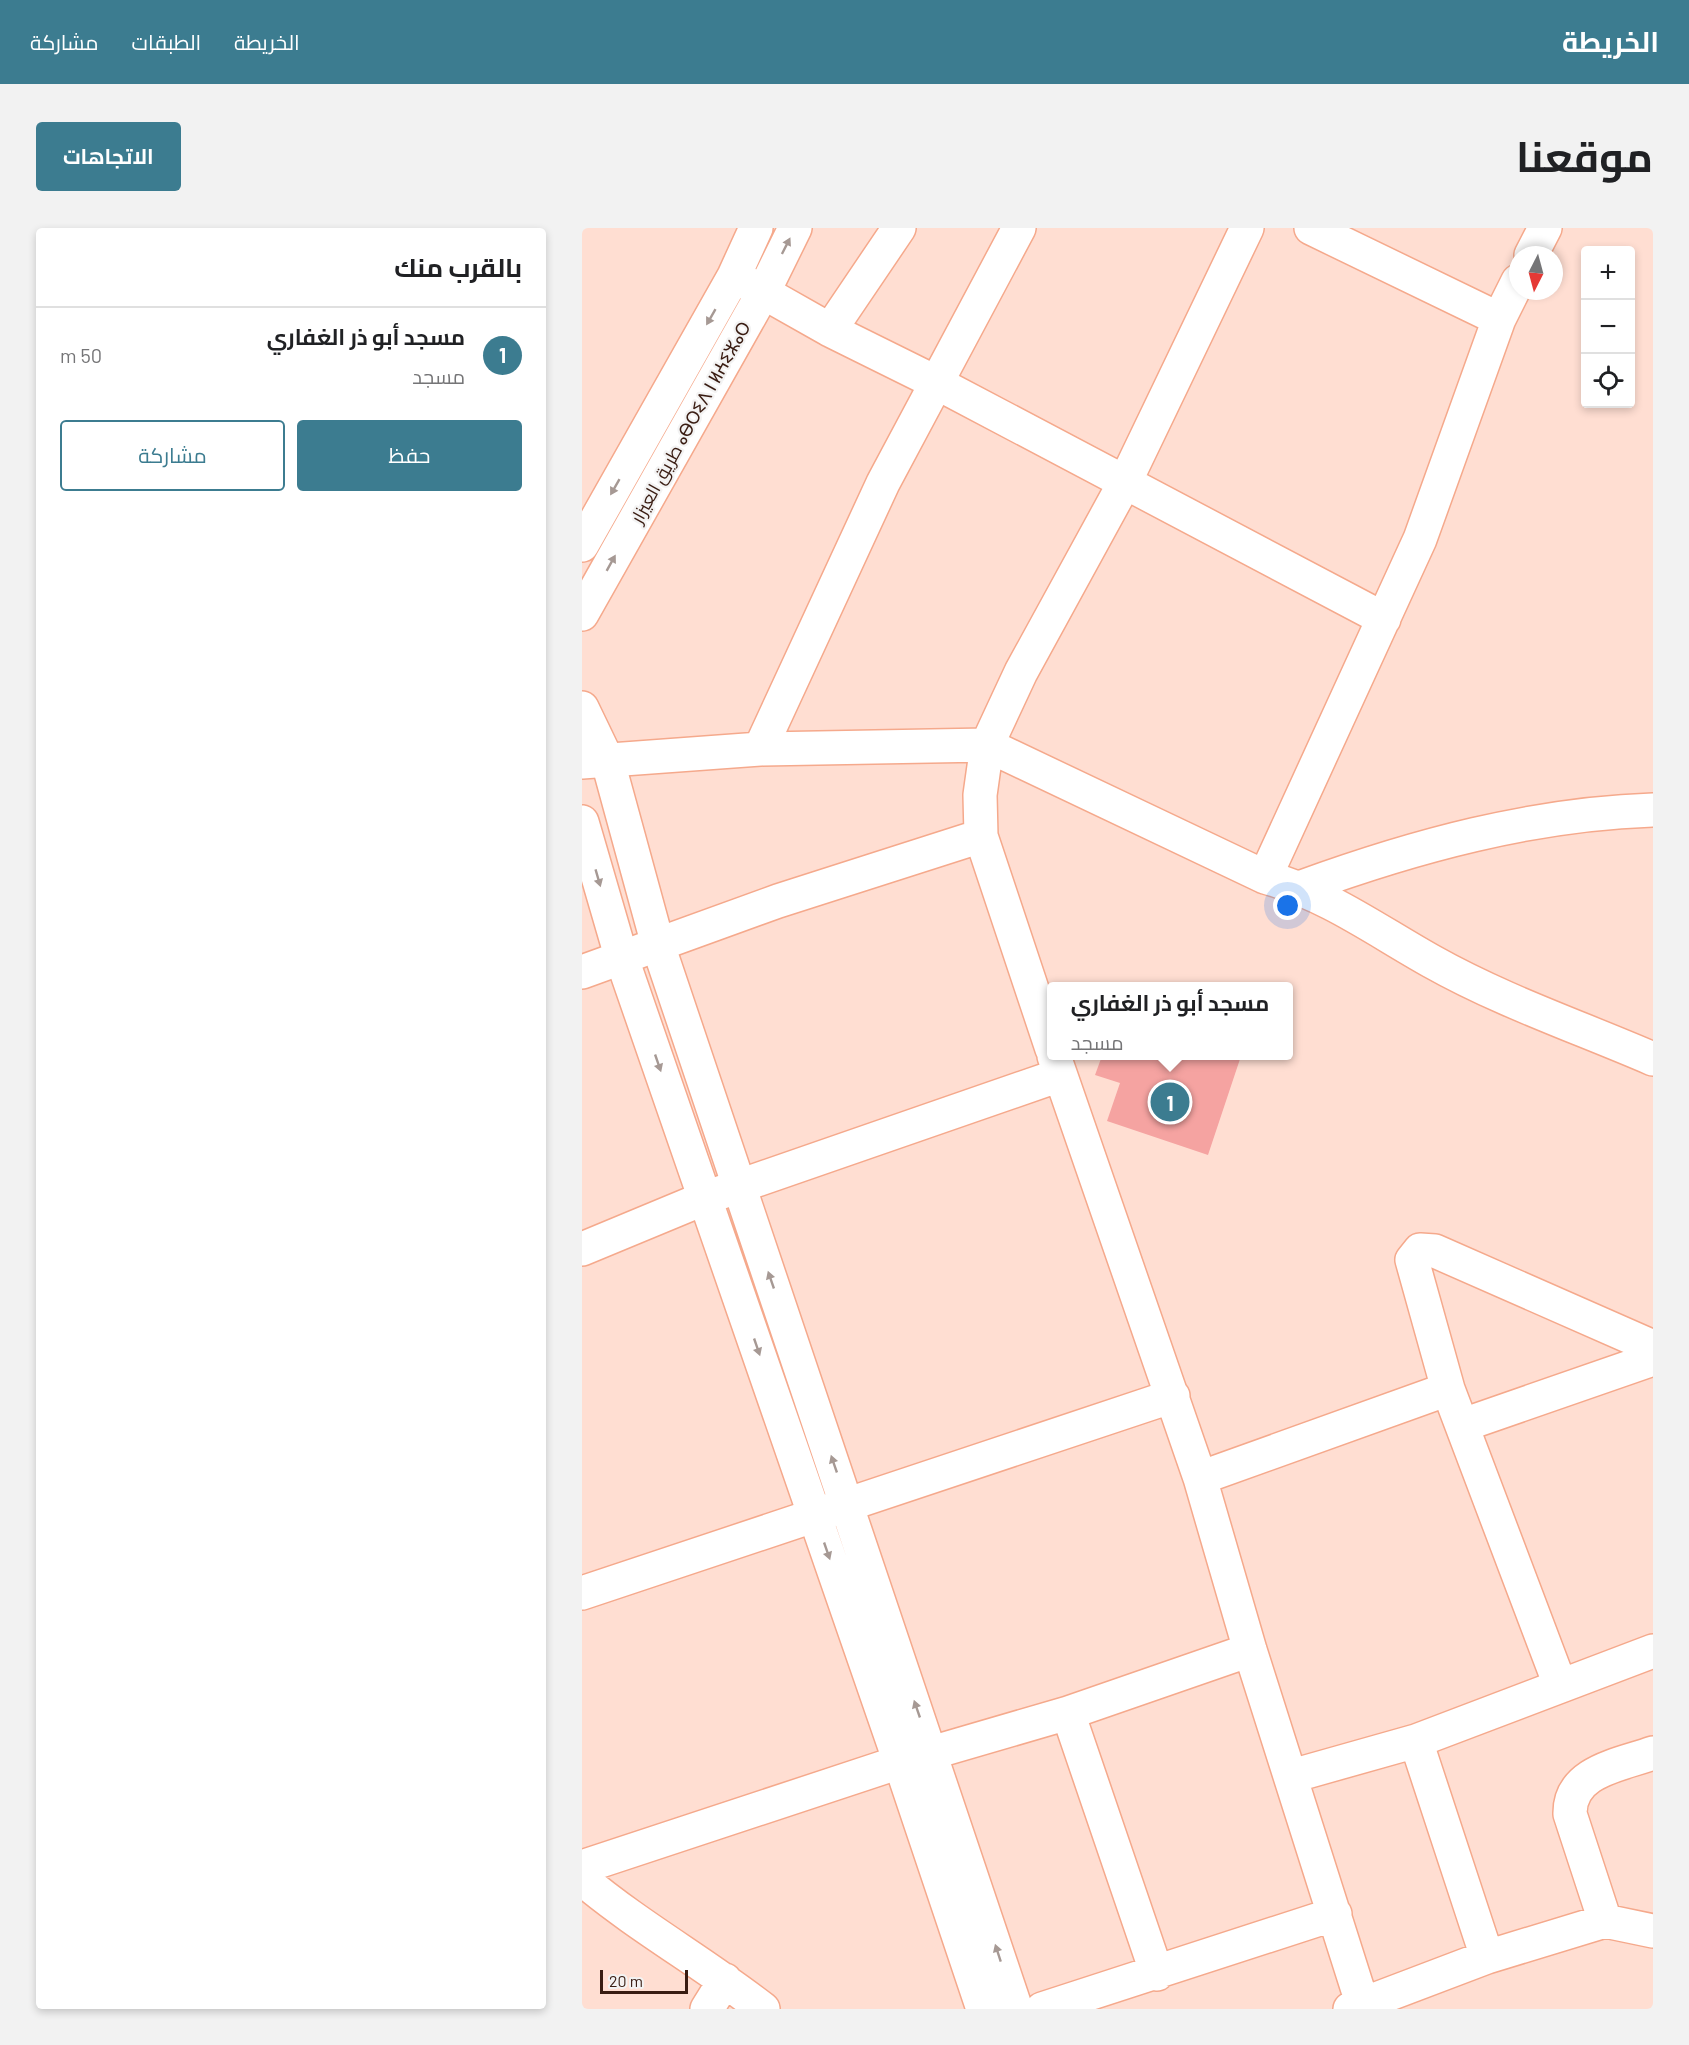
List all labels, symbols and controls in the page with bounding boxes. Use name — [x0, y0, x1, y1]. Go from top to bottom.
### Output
text: الخريطة — [1562, 24, 1659, 58]
text: مشاركة — [30, 29, 99, 54]
text: الطبقات — [132, 29, 201, 54]
text: الخريطة — [234, 29, 300, 54]
button: الاتجاهات — [36, 122, 181, 191]
text: موقعنا — [1516, 130, 1653, 180]
one-way arrow — [782, 237, 791, 254]
north arrow — [1509, 246, 1563, 300]
map controls — [1581, 246, 1635, 408]
button: + — [1581, 246, 1635, 300]
text: بالقرب منك — [394, 251, 522, 282]
button: − — [1581, 300, 1635, 354]
one-way arrow — [706, 309, 716, 326]
street label: طريق العيزار ⴰⴱⵔⵉⴷ ⵏ ⵍⵄⵉⵣⴰⵔ — [625, 317, 757, 529]
text: مسجد أبو ذر الغفاري — [267, 323, 465, 349]
text: 50 m — [60, 343, 102, 367]
text: 1 — [499, 343, 506, 367]
button: locate — [1581, 354, 1635, 408]
text: مسجد — [412, 364, 465, 388]
button: مشاركة — [60, 420, 285, 491]
button: حفظ — [297, 420, 522, 491]
one-way arrow — [610, 479, 620, 496]
one-way arrow — [606, 554, 616, 571]
one-way arrow — [594, 869, 603, 887]
your location — [1273, 891, 1302, 920]
popup — [1047, 982, 1293, 1060]
text: مسجد أبو ذر الغفاري — [1071, 989, 1269, 1015]
text: مسجد — [1071, 1030, 1124, 1054]
one-way arrow — [654, 1054, 664, 1072]
pin: 1 — [1150, 1080, 1190, 1124]
one-way arrow — [766, 1271, 776, 1289]
one-way arrow — [752, 1338, 762, 1356]
one-way arrow — [829, 1455, 838, 1473]
one-way arrow — [823, 1542, 832, 1560]
one-way arrow — [911, 1700, 921, 1718]
one-way arrow — [993, 1944, 1002, 1962]
scale bar — [600, 1967, 688, 1994]
text: 20 m — [609, 1971, 643, 1990]

